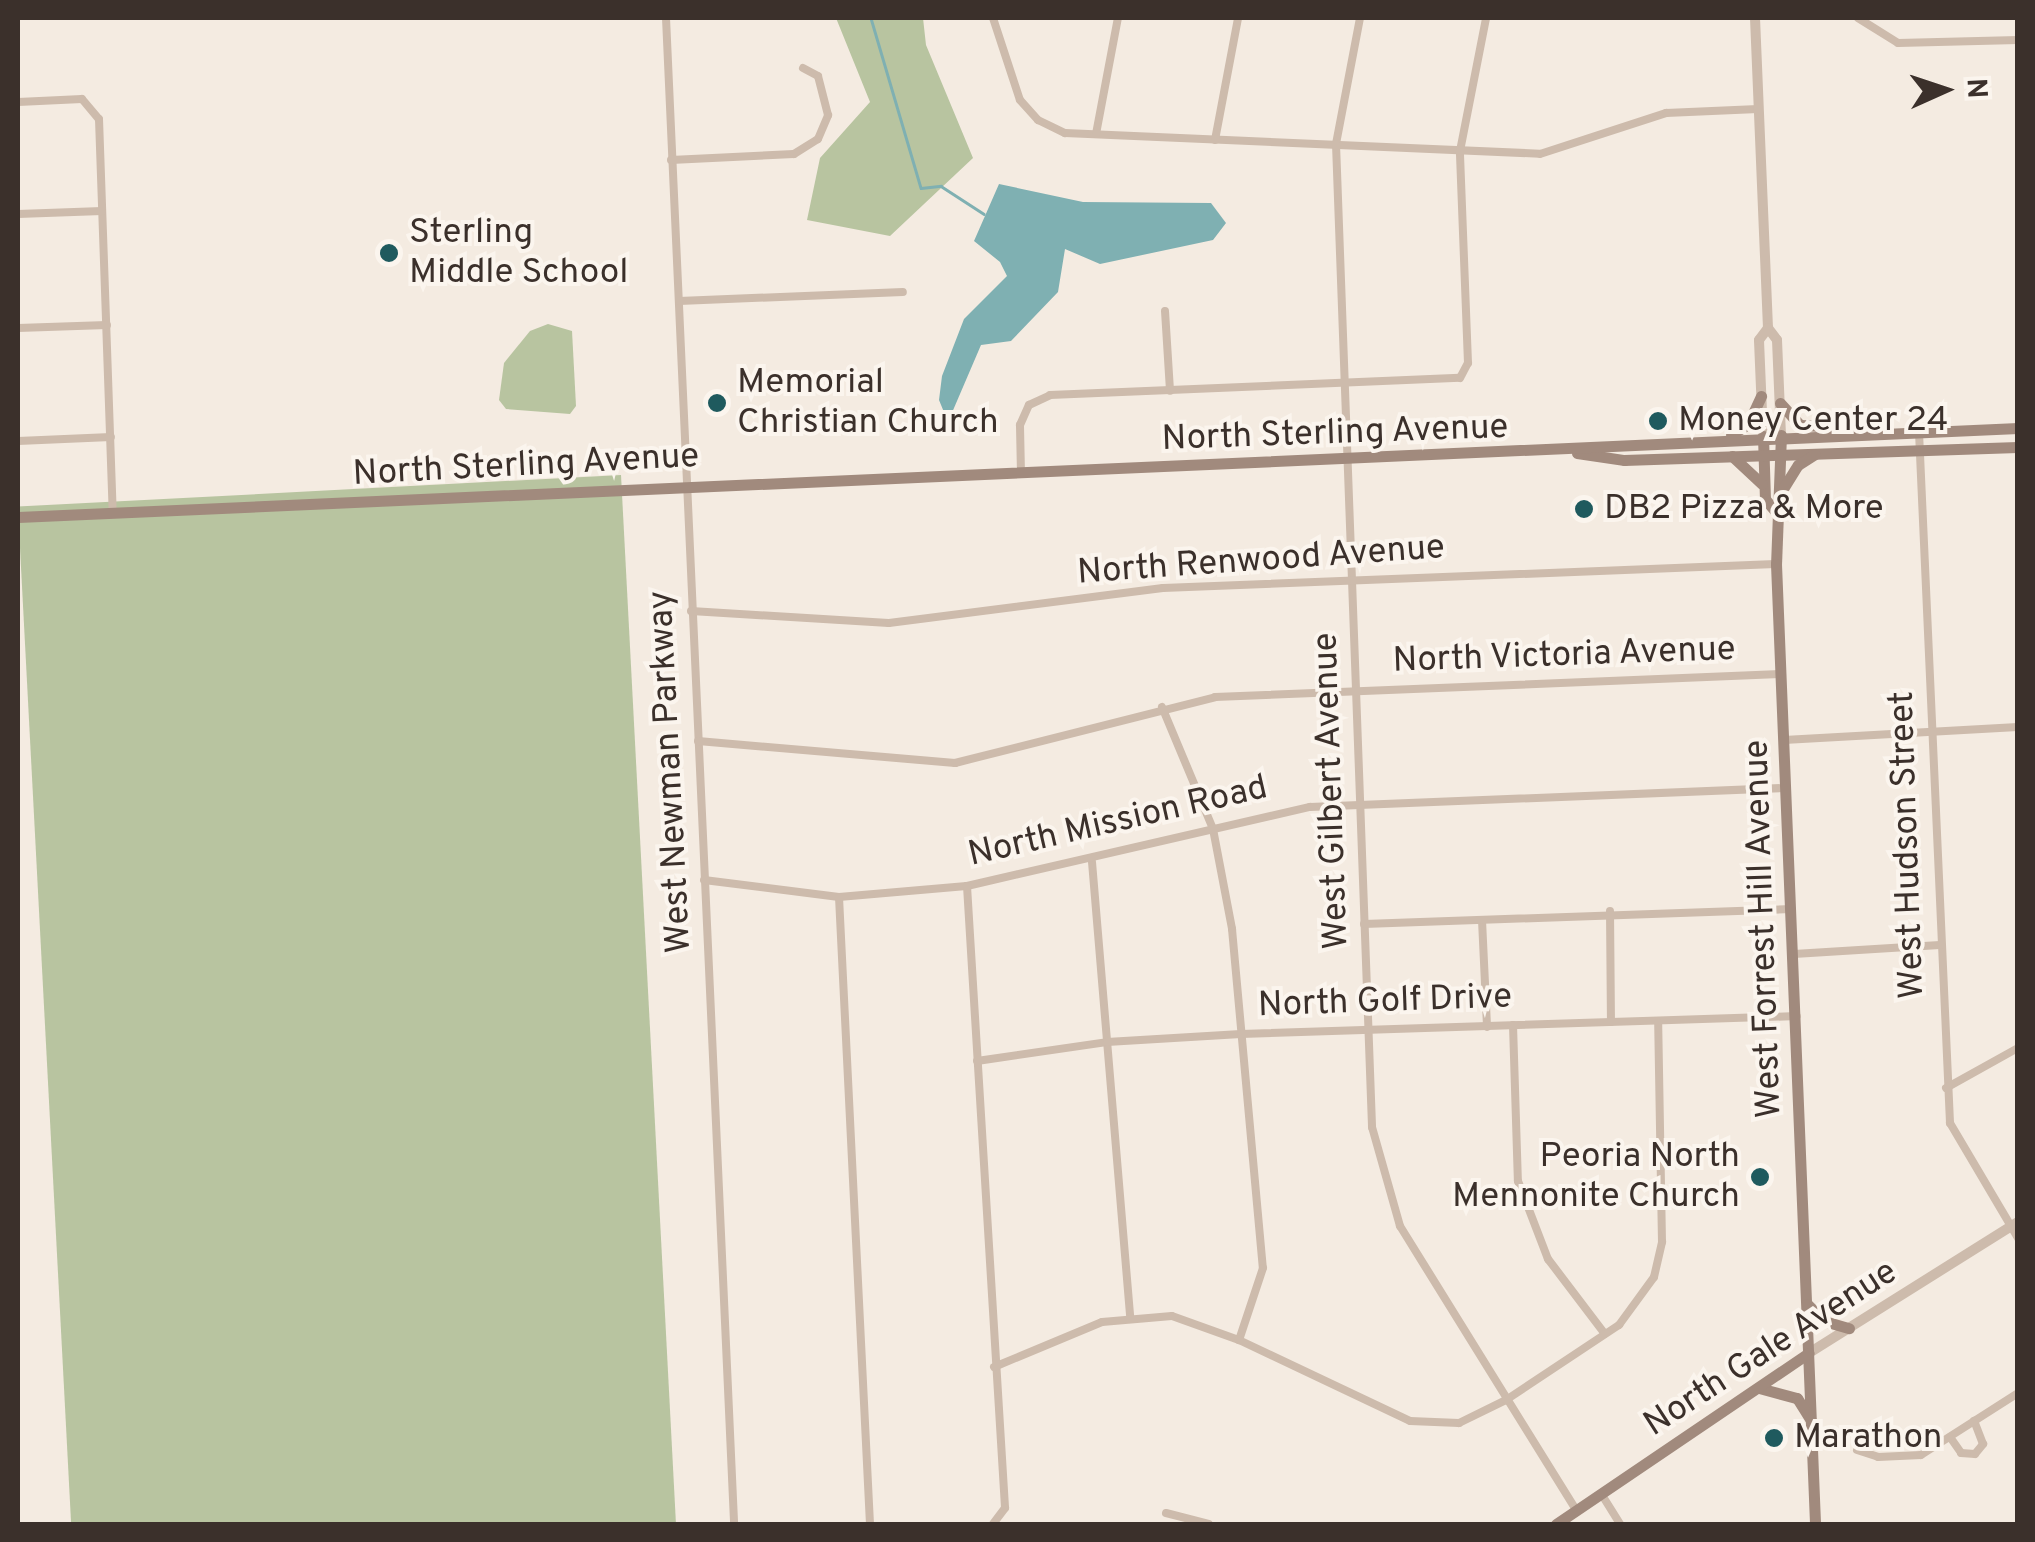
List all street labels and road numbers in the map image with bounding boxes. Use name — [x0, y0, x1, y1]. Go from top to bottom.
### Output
street label: North Sterling Avenue — [1160, 407, 1510, 461]
street label: North Sterling Avenue — [351, 436, 701, 496]
street label: North Renwood Avenue — [1075, 527, 1447, 595]
street label: West Newman Parkway — [641, 590, 701, 954]
street label: North Victoria Avenue — [1390, 629, 1738, 683]
street label: West Gilbert Avenue — [1305, 631, 1359, 951]
street label: West Hudson Street — [1882, 690, 1934, 1000]
street label: West Forrest Hill Avenue — [1736, 738, 1792, 1120]
street label: North Mission Road — [964, 767, 1272, 877]
street label: North Golf Drive — [1257, 977, 1513, 1027]
street label: North Gale Avenue — [1636, 1251, 1906, 1447]

